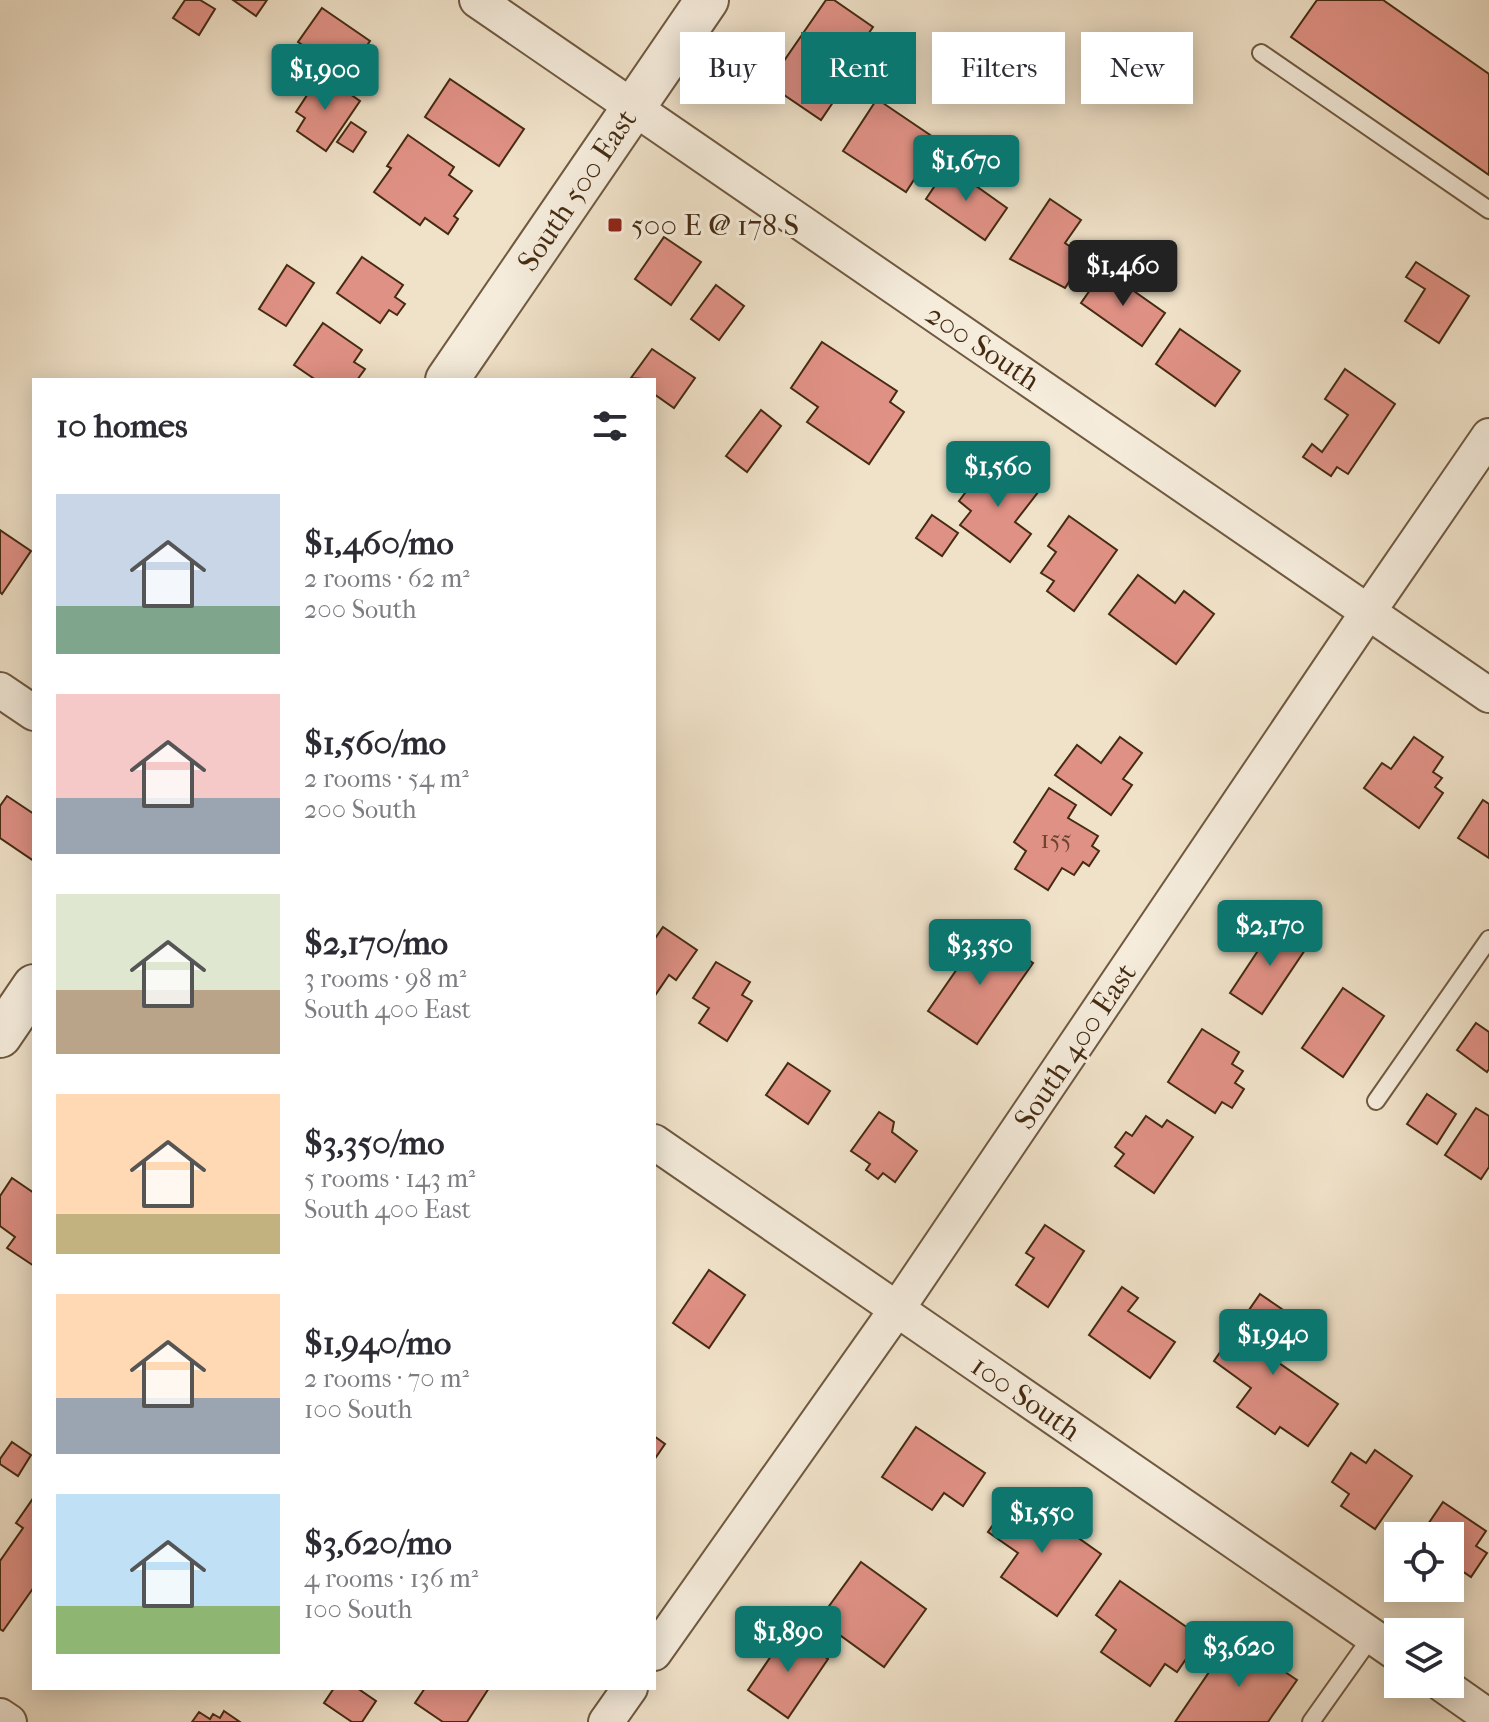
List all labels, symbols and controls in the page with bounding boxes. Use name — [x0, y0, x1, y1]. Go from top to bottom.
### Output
chip: Buy — [680, 32, 785, 104]
chip: Rent — [801, 32, 916, 104]
chip: Filters — [932, 32, 1065, 104]
chip: New — [1081, 32, 1193, 104]
pin: $1,900 — [260, 44, 390, 112]
text: $1,900 — [290, 54, 360, 85]
street label: South 500 East — [510, 102, 645, 278]
pin: $1,670 — [901, 135, 1031, 203]
text: $1,670 — [931, 145, 1001, 176]
place label: 500 E @ 178 S — [631, 208, 799, 243]
marker: 500 E @ 178 S — [606, 216, 624, 234]
pin: $1,460 — [1058, 240, 1188, 308]
text: $1,460 — [1086, 250, 1160, 281]
street label: 200 South — [919, 297, 1046, 398]
icon: filters — [588, 404, 632, 448]
text: 10 homes — [56, 406, 187, 446]
pin: $1,560 — [933, 441, 1063, 509]
text: $1,560 — [964, 451, 1032, 482]
text: $1,460/mo — [304, 523, 454, 563]
icon: home — [120, 526, 216, 622]
text: 2 rooms · 62 m² — [304, 563, 470, 594]
text: 200 South — [304, 594, 417, 625]
text: $1,560/mo — [304, 723, 446, 763]
icon: home — [120, 726, 216, 822]
text: 2 rooms · 54 m² — [304, 763, 469, 794]
text: 200 South — [304, 794, 417, 825]
house number: 155 — [1040, 824, 1072, 855]
pin: $2,170 — [1205, 900, 1335, 968]
text: $2,170 — [1235, 910, 1305, 941]
pin: $3,350 — [915, 919, 1045, 987]
text: $2,170/mo — [304, 923, 448, 963]
icon: home — [120, 926, 216, 1022]
text: $3,350 — [947, 929, 1013, 960]
street label: South 400 East — [1007, 956, 1144, 1136]
text: 3 rooms · 98 m² — [304, 963, 466, 994]
text: South 400 East — [304, 994, 471, 1025]
text: $3,350/mo — [304, 1123, 444, 1163]
icon: home — [120, 1126, 216, 1222]
text: 5 rooms · 143 m² — [304, 1163, 475, 1194]
text: South 400 East — [304, 1194, 471, 1225]
pin: $1,940 — [1208, 1309, 1338, 1377]
text: $1,940 — [1237, 1319, 1309, 1350]
text: $1,940/mo — [304, 1323, 451, 1363]
icon: home — [120, 1326, 216, 1422]
street label: 100 South — [965, 1348, 1087, 1449]
text: 2 rooms · 70 m² — [304, 1363, 469, 1394]
text: 100 South — [304, 1394, 412, 1425]
pin: $1,550 — [977, 1487, 1107, 1555]
text: $1,550 — [1010, 1497, 1074, 1528]
map controls — [1384, 1522, 1464, 1698]
button: locate — [1384, 1522, 1464, 1602]
text: $3,620/mo — [304, 1523, 452, 1563]
icon: home — [120, 1526, 216, 1622]
text: 4 rooms · 136 m² — [304, 1563, 478, 1594]
text: 100 South — [304, 1594, 412, 1625]
pin: $1,890 — [723, 1606, 853, 1674]
text: $1,890 — [753, 1616, 823, 1647]
button: layers — [1384, 1618, 1464, 1698]
pin: $3,620 — [1174, 1621, 1304, 1689]
text: $3,620 — [1203, 1631, 1275, 1662]

